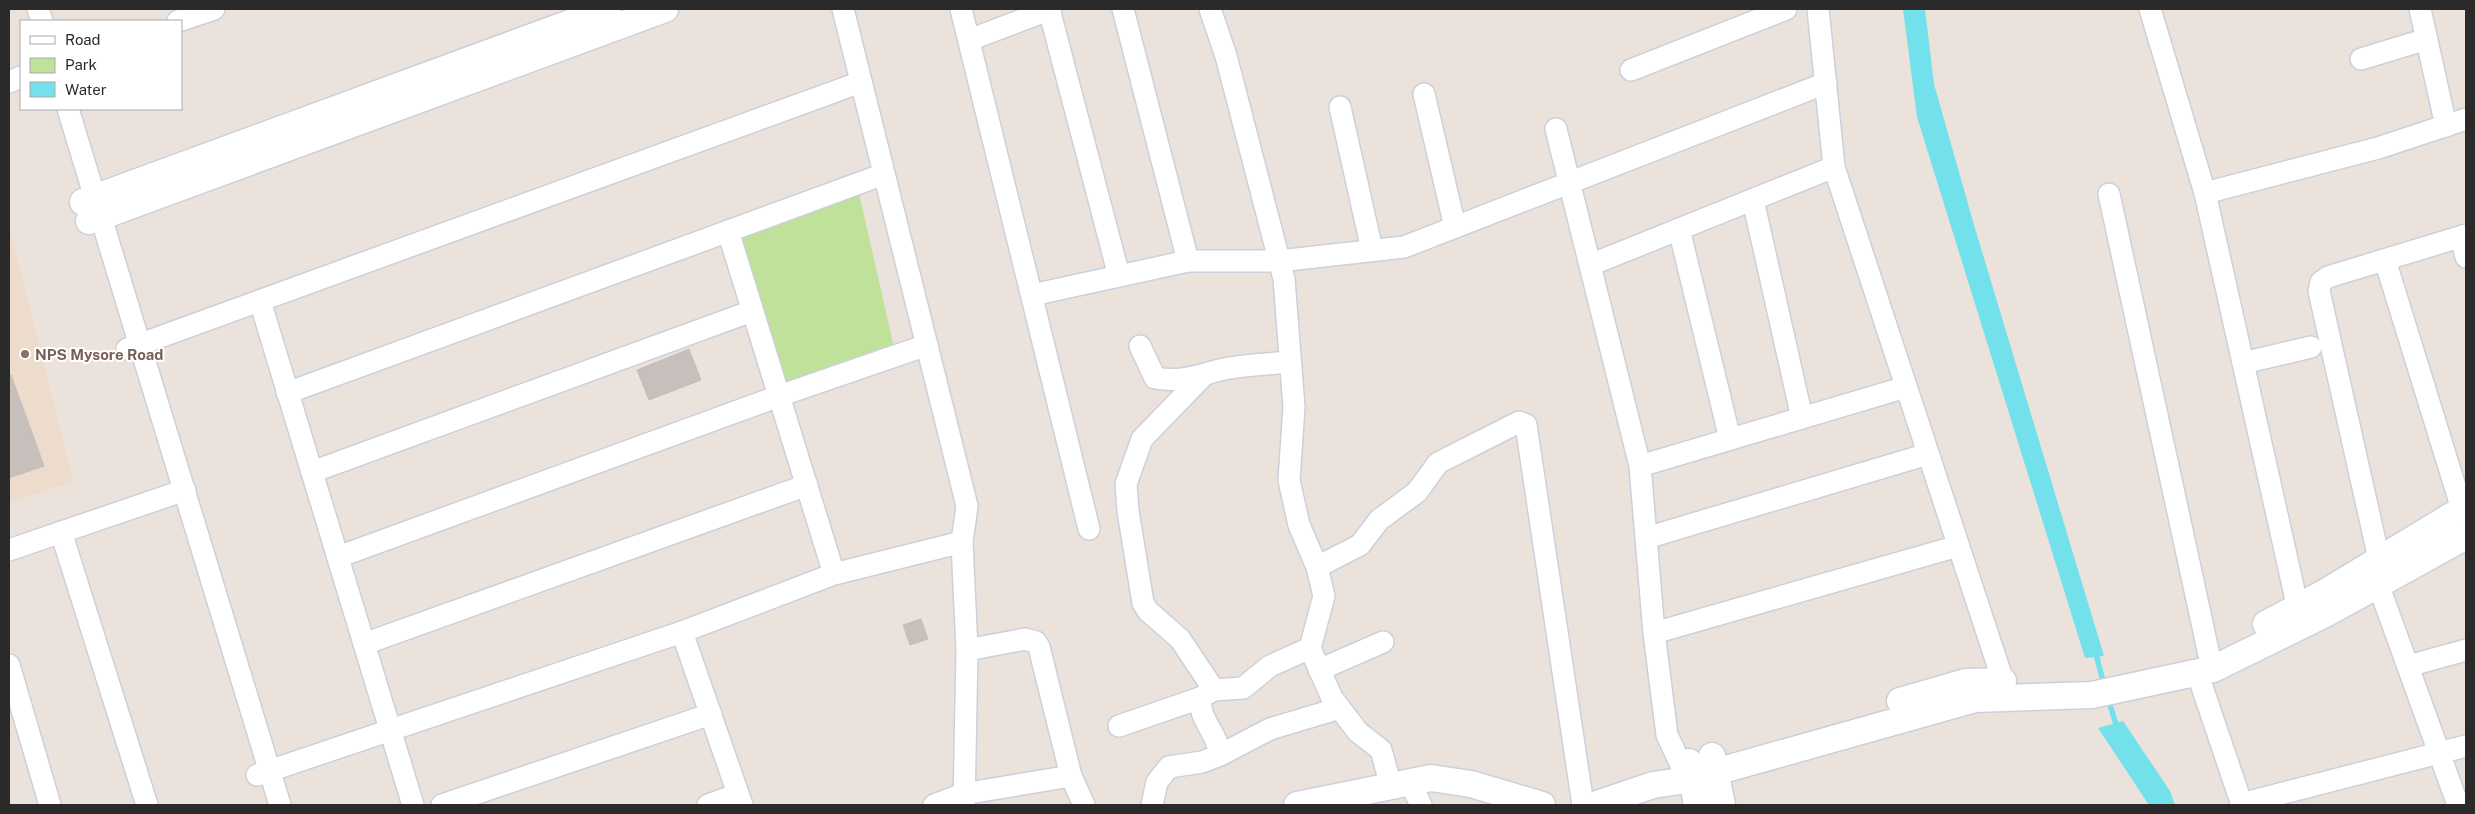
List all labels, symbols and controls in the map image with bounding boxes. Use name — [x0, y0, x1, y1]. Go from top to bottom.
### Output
legend — [20, 20, 182, 110]
text: Road — [65, 31, 101, 48]
text: Park — [65, 56, 97, 73]
text: Water — [65, 81, 107, 98]
place label: NPS Mysore Road — [35, 346, 163, 363]
marker: NPS Mysore Road — [19, 348, 31, 360]

